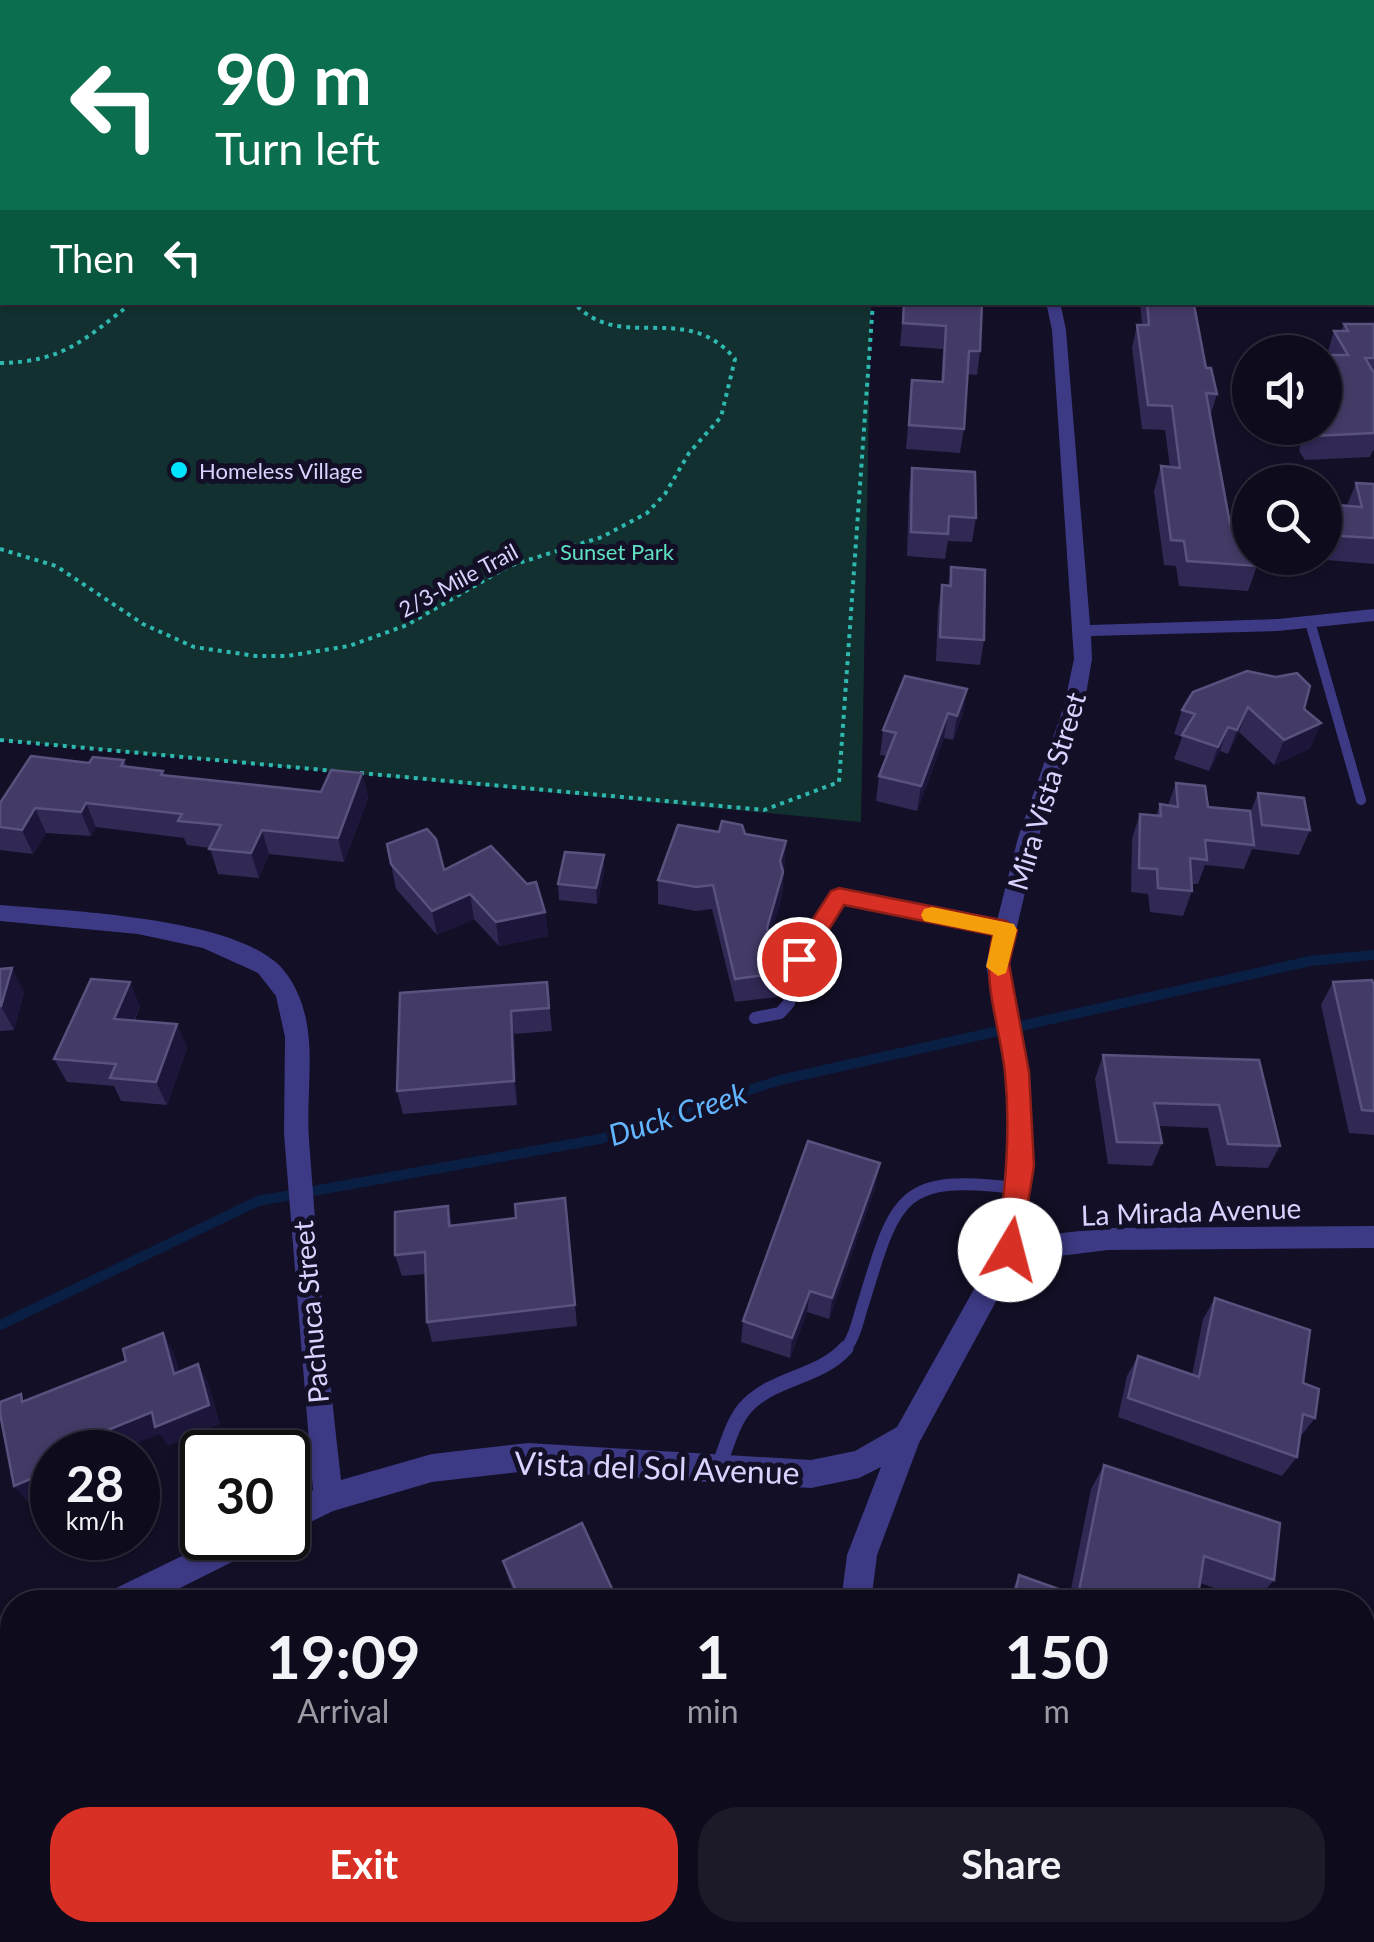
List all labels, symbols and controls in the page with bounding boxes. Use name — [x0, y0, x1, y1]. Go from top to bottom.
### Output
text: 90 m — [215, 36, 372, 120]
icon: left — [50, 40, 180, 170]
text: Turn left — [215, 121, 380, 175]
icon: left — [155, 230, 210, 285]
text: Then — [50, 235, 135, 281]
map controls — [1232, 335, 1342, 575]
button: sound — [1232, 335, 1342, 445]
place label: Homeless Village — [199, 457, 363, 484]
marker: Homeless Village — [168, 459, 190, 481]
button: search — [1232, 465, 1342, 575]
street label: 2/3-Mile Trail — [394, 537, 522, 623]
park label: Sunset Park — [560, 538, 675, 565]
street label: Mira Vista Street — [1000, 688, 1092, 894]
pin — [757, 917, 842, 1002]
icon: arrive — [772, 932, 827, 987]
water label: Duck Creek — [603, 1074, 751, 1152]
street label: La Mirada Avenue — [1080, 1190, 1302, 1232]
position arrow — [958, 1198, 1062, 1302]
street label: Pachuca Street — [285, 1219, 335, 1405]
speed limit sign: 30 — [180, 1430, 310, 1560]
street label: Vista del Sol Avenue — [514, 1443, 800, 1491]
text: 28 — [66, 1453, 124, 1513]
text: km/h — [66, 1505, 124, 1535]
text: 19:09 — [266, 1620, 421, 1692]
text: 1 — [695, 1620, 730, 1692]
text: 150 — [1005, 1620, 1109, 1692]
text: Arrival — [297, 1691, 389, 1730]
text: min — [687, 1691, 739, 1730]
text: m — [1044, 1691, 1070, 1730]
button: Exit — [50, 1807, 678, 1922]
button: Share — [698, 1807, 1325, 1922]

